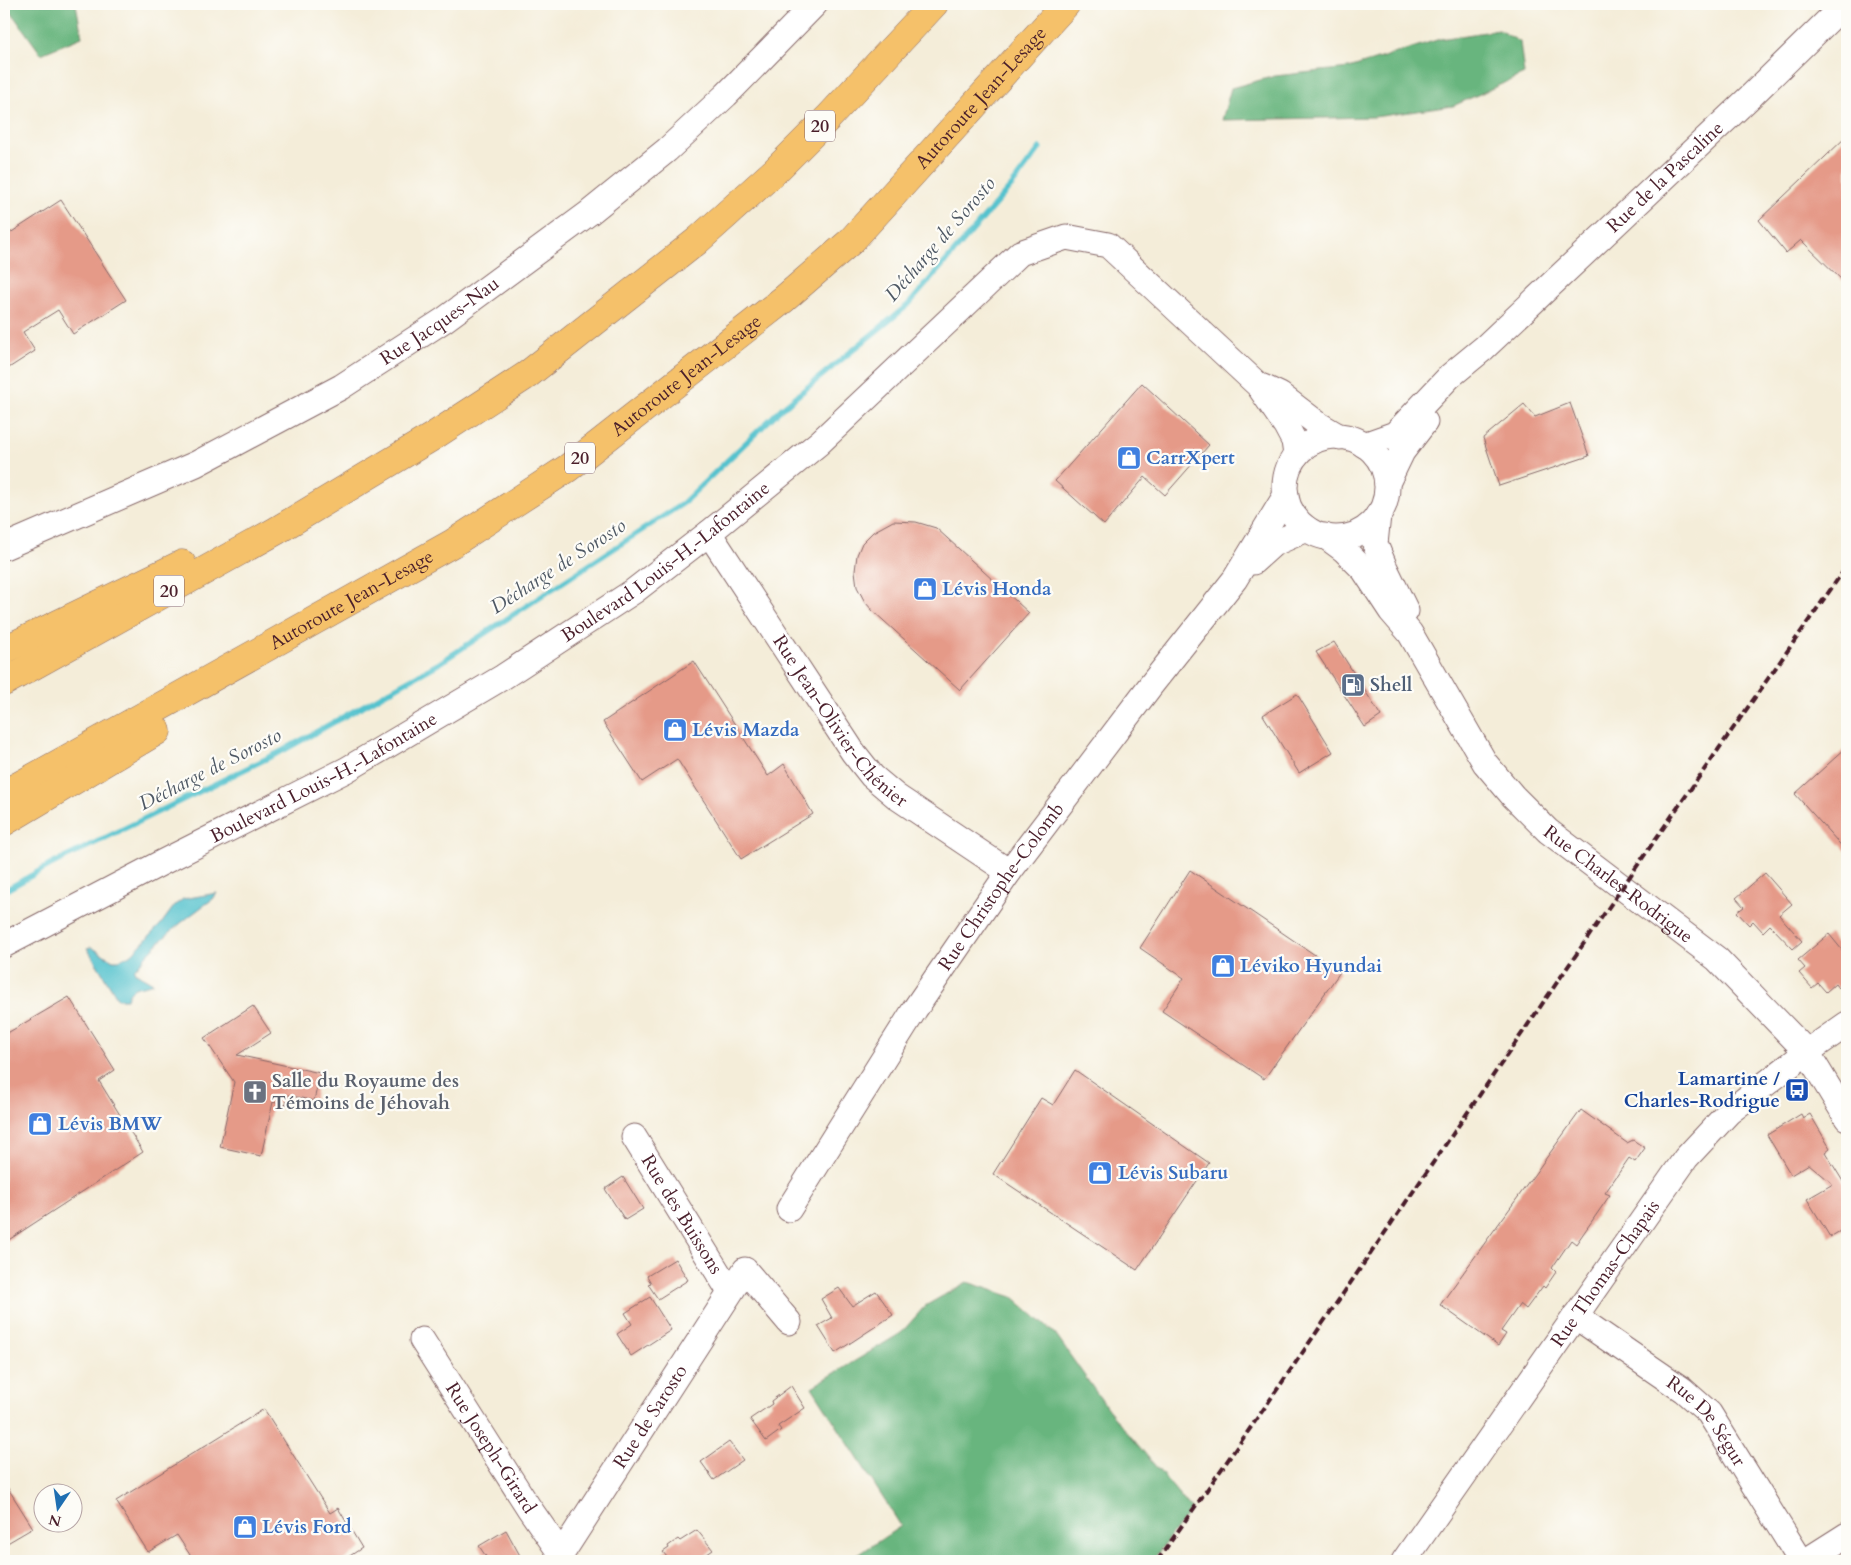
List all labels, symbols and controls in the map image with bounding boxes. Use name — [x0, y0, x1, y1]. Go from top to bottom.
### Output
street label: Autoroute Jean-Lesage — [909, 21, 1053, 175]
road number: 20 — [805, 110, 835, 142]
street label: Rue de la Pascaline — [1601, 115, 1729, 239]
water label: Décharge de Sorosto — [878, 171, 1002, 307]
street label: Rue Jacques-Nau — [375, 271, 505, 371]
street label: Autoroute Jean-Lesage — [606, 308, 767, 442]
road number: 20 — [565, 442, 595, 473]
shop icon: CarrXpert — [1116, 445, 1142, 471]
place label: CarrXpert — [1146, 445, 1235, 471]
street label: Boulevard Louis-H.-Lafontaine — [556, 475, 775, 648]
water label: Décharge de Sorosto — [485, 512, 631, 620]
street label: Autoroute Jean-Lesage — [265, 543, 438, 656]
road number: 20 — [154, 576, 184, 606]
shop icon: Lévis Honda — [912, 576, 938, 602]
place label: Lévis Honda — [942, 576, 1052, 602]
street label: Rue Jean-Olivier-Chénier — [767, 630, 913, 813]
fuel station icon: Shell — [1340, 672, 1366, 698]
place label: Shell — [1370, 672, 1413, 698]
street label: Boulevard Louis-H.-Lafontaine — [206, 706, 442, 849]
shop icon: Lévis Mazda — [662, 717, 688, 743]
place label: Lévis Mazda — [692, 717, 800, 743]
water label: Décharge de Sorosto — [134, 721, 286, 817]
street label: Rue Christophe-Colomb — [932, 797, 1070, 976]
street label: Rue Charles-Rodrigue — [1538, 819, 1698, 949]
shop icon: Léviko Hyundai — [1210, 953, 1236, 979]
place label: Léviko Hyundai — [1240, 953, 1382, 979]
place label: Lamartine / Charles-Rodrigue — [1624, 1066, 1780, 1114]
place label: Salle du Royaume des Témoins de Jéhovah — [272, 1068, 459, 1116]
bus stop icon: Lamartine / Charles-Rodrigue — [1784, 1077, 1810, 1103]
church icon: Salle du Royaume des Témoins de Jéhovah — [242, 1079, 268, 1105]
shop icon: Lévis BMW — [27, 1111, 53, 1137]
place label: Lévis BMW — [58, 1111, 162, 1137]
street label: Rue des Buissons — [635, 1150, 729, 1279]
shop icon: Lévis Subaru — [1087, 1160, 1113, 1186]
place label: Lévis Subaru — [1118, 1160, 1228, 1186]
street label: Rue Thomas-Chapais — [1545, 1195, 1666, 1352]
street label: Rue de Sarosto — [607, 1360, 694, 1474]
street label: Rue De Ségur — [1661, 1370, 1752, 1472]
street label: Rue Joseph-Girard — [439, 1377, 542, 1519]
north arrow — [32, 1482, 82, 1532]
text: N — [47, 1510, 63, 1531]
shop icon: Lévis Ford — [232, 1514, 258, 1540]
place label: Lévis Ford — [262, 1514, 352, 1540]

